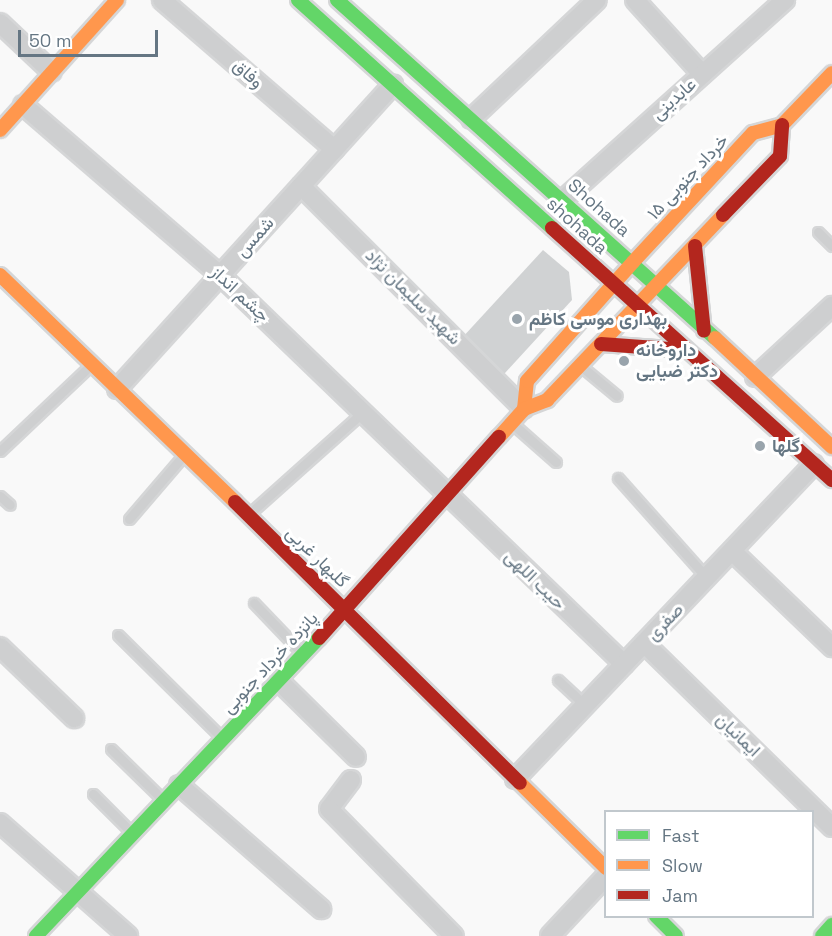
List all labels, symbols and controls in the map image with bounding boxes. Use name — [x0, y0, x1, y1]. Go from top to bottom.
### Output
scale bar — [21, 18, 160, 56]
text: 50 m — [29, 29, 71, 52]
street label: وفاق — [228, 55, 268, 93]
street label: عابدینی — [647, 73, 701, 125]
street label: ۱۵ خرداد جنوبی — [643, 130, 733, 224]
street label: Shohada — [563, 174, 635, 242]
street label: shohada — [542, 193, 612, 259]
street label: شمس — [231, 212, 279, 262]
street label: شهید سلیمان نژاد — [361, 245, 465, 349]
street label: چشم انداز — [206, 261, 274, 327]
place label: بهداری موسی کاظم — [529, 308, 667, 330]
marker: بهداری موسی کاظم — [510, 312, 524, 326]
place label: داروخانه دکتر ضیایی — [636, 340, 718, 382]
marker: داروخانه دکتر ضیایی — [617, 354, 631, 368]
place label: گلها — [772, 435, 800, 457]
marker: گلها — [753, 439, 767, 453]
street label: گلبهار غربی — [281, 522, 353, 592]
street label: حیب اللهی — [500, 546, 570, 614]
street label: صفری — [642, 599, 688, 645]
street label: پانزده خرداد جنوبی — [217, 608, 323, 718]
street label: ایمانیان — [711, 709, 765, 761]
legend — [604, 810, 814, 918]
text: Fast — [662, 824, 699, 847]
text: Slow — [662, 854, 703, 877]
text: Jam — [662, 884, 698, 907]

